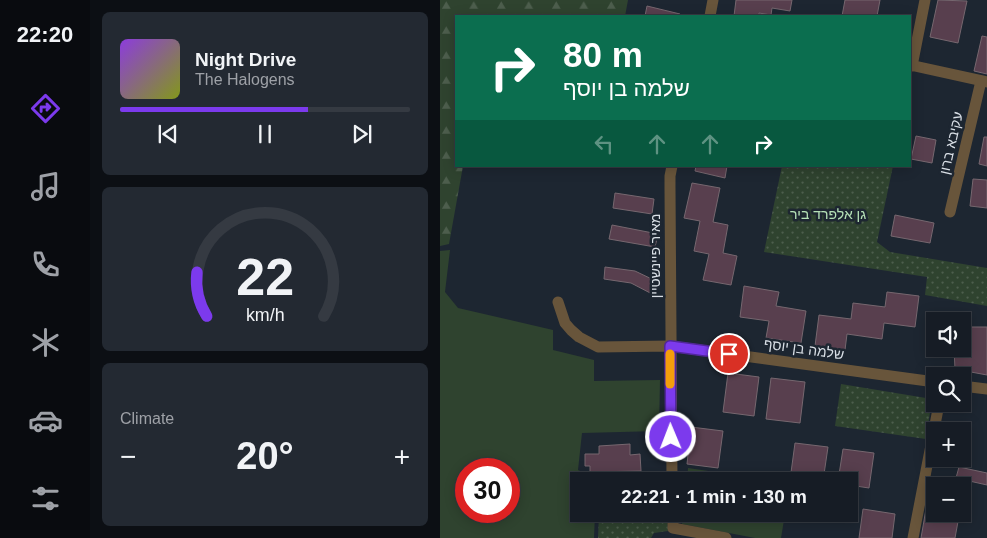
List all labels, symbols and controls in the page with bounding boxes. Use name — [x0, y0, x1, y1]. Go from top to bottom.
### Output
text: 22:20 — [17, 22, 73, 47]
icon: right — [480, 35, 545, 100]
text: 80 m — [563, 35, 643, 74]
text: Night Drive — [195, 49, 296, 70]
text: The Halogens — [195, 71, 295, 88]
text: שלמה בן יוסף — [563, 76, 690, 101]
icon: directions — [28, 91, 63, 126]
street label: עקיבא ברון — [936, 110, 966, 176]
icon: previous — [154, 120, 182, 148]
icon: pause — [251, 120, 279, 148]
icon: next — [348, 120, 376, 148]
icon: left — [590, 130, 618, 158]
icon: ahead — [643, 130, 671, 158]
icon: ahead — [696, 130, 724, 158]
icon: right — [749, 130, 777, 158]
icon: music — [28, 169, 63, 204]
park label: גן אלפרד ביר — [790, 206, 866, 222]
street label: מאיר פיינשטיין — [647, 214, 663, 298]
icon: phone — [28, 247, 63, 282]
text: 22 — [236, 248, 294, 306]
text: km/h — [246, 305, 284, 325]
map controls — [926, 312, 971, 522]
button: sound — [926, 312, 971, 357]
icon: climate — [28, 325, 63, 360]
pin — [708, 333, 750, 375]
street label: שלמה בן יוסף — [763, 335, 845, 363]
icon: arrive — [715, 340, 743, 368]
button: search — [926, 367, 971, 412]
icon: car — [28, 403, 63, 438]
text: Climate — [120, 410, 174, 427]
position arrow — [644, 410, 696, 462]
button: + — [926, 422, 971, 467]
text: 20° — [236, 435, 294, 477]
text: − — [120, 441, 136, 472]
text: + — [394, 441, 410, 472]
speed limit sign: 30 — [455, 458, 520, 523]
button: − — [926, 477, 971, 522]
icon: filters — [28, 481, 63, 516]
text: 22:21 · 1 min · 130 m — [621, 486, 807, 507]

